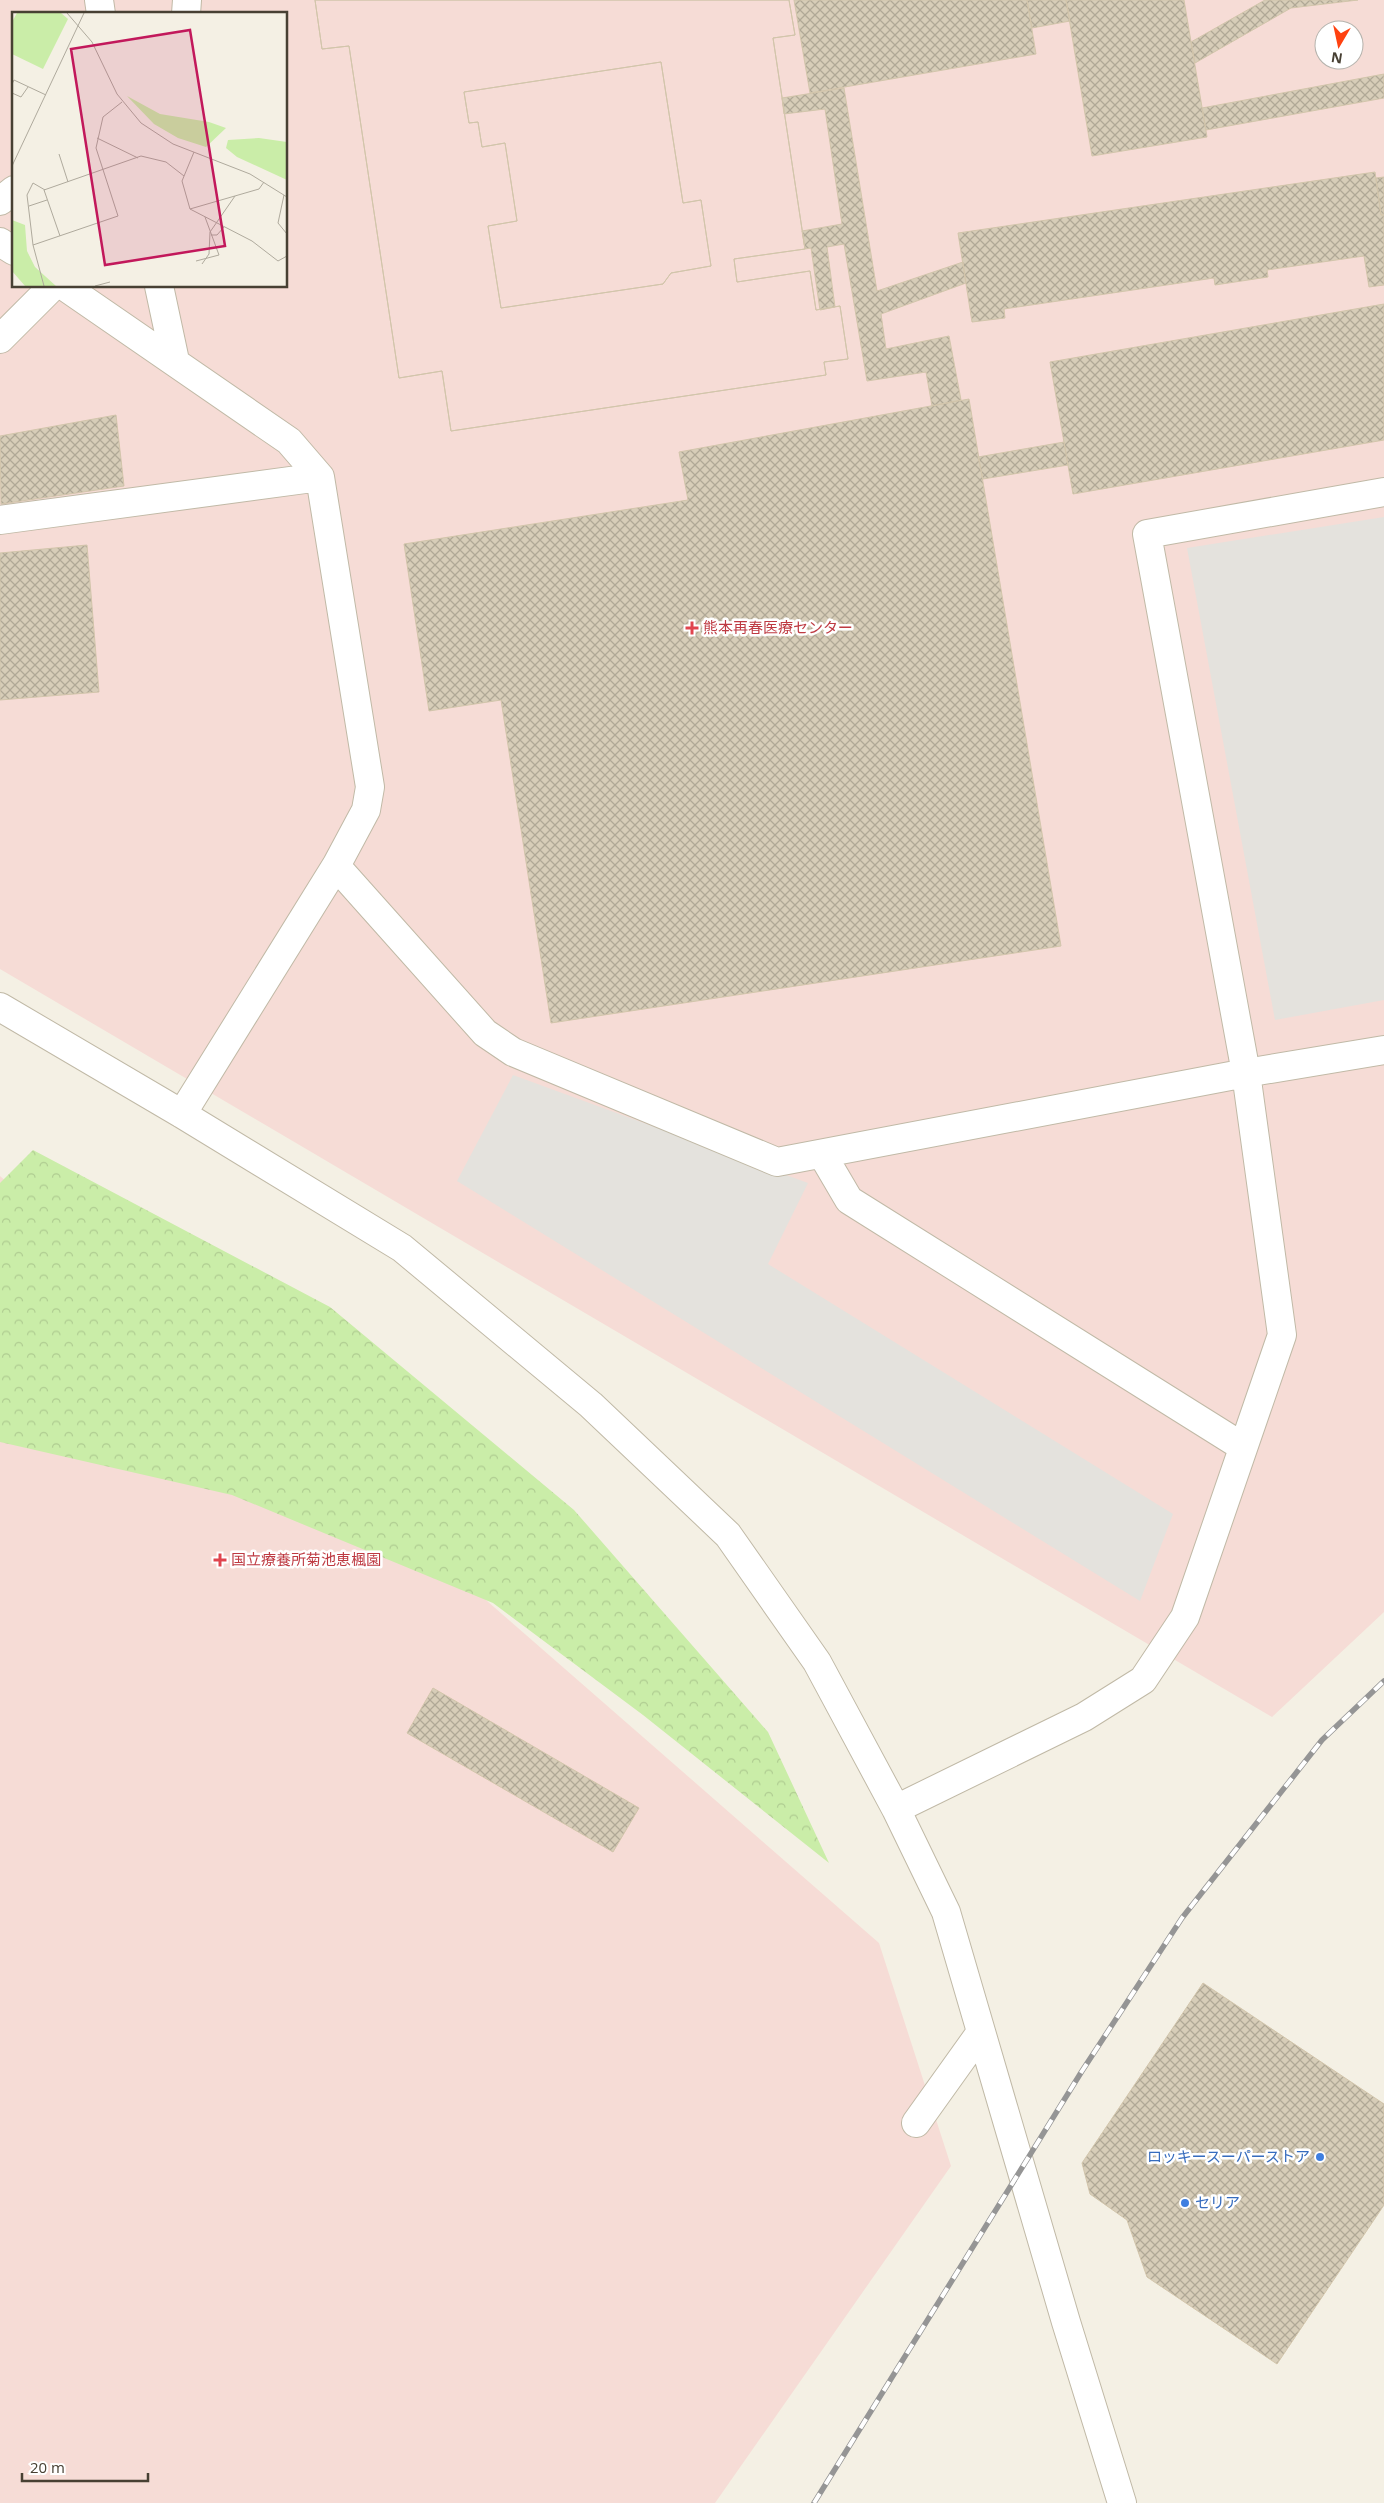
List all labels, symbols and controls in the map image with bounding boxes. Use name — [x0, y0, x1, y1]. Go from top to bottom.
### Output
inset map — [12, 12, 288, 288]
north arrow — [1314, 20, 1364, 70]
text: N — [1330, 48, 1344, 69]
place label: 熊本再春医療センター — [703, 617, 853, 637]
marker: 熊本再春医療センター — [685, 621, 699, 635]
place label: 国立療養所菊池恵楓園 — [231, 1549, 381, 1569]
marker: 国立療養所菊池恵楓園 — [213, 1553, 227, 1567]
place label: ロッキースーパーストア — [1147, 2146, 1310, 2166]
marker: ロッキースーパーストア — [1314, 2151, 1326, 2163]
place label: セリア — [1195, 2192, 1240, 2212]
marker: セリア — [1179, 2197, 1191, 2209]
scale bar — [22, 2450, 149, 2482]
text: 20 m — [30, 2457, 65, 2477]

